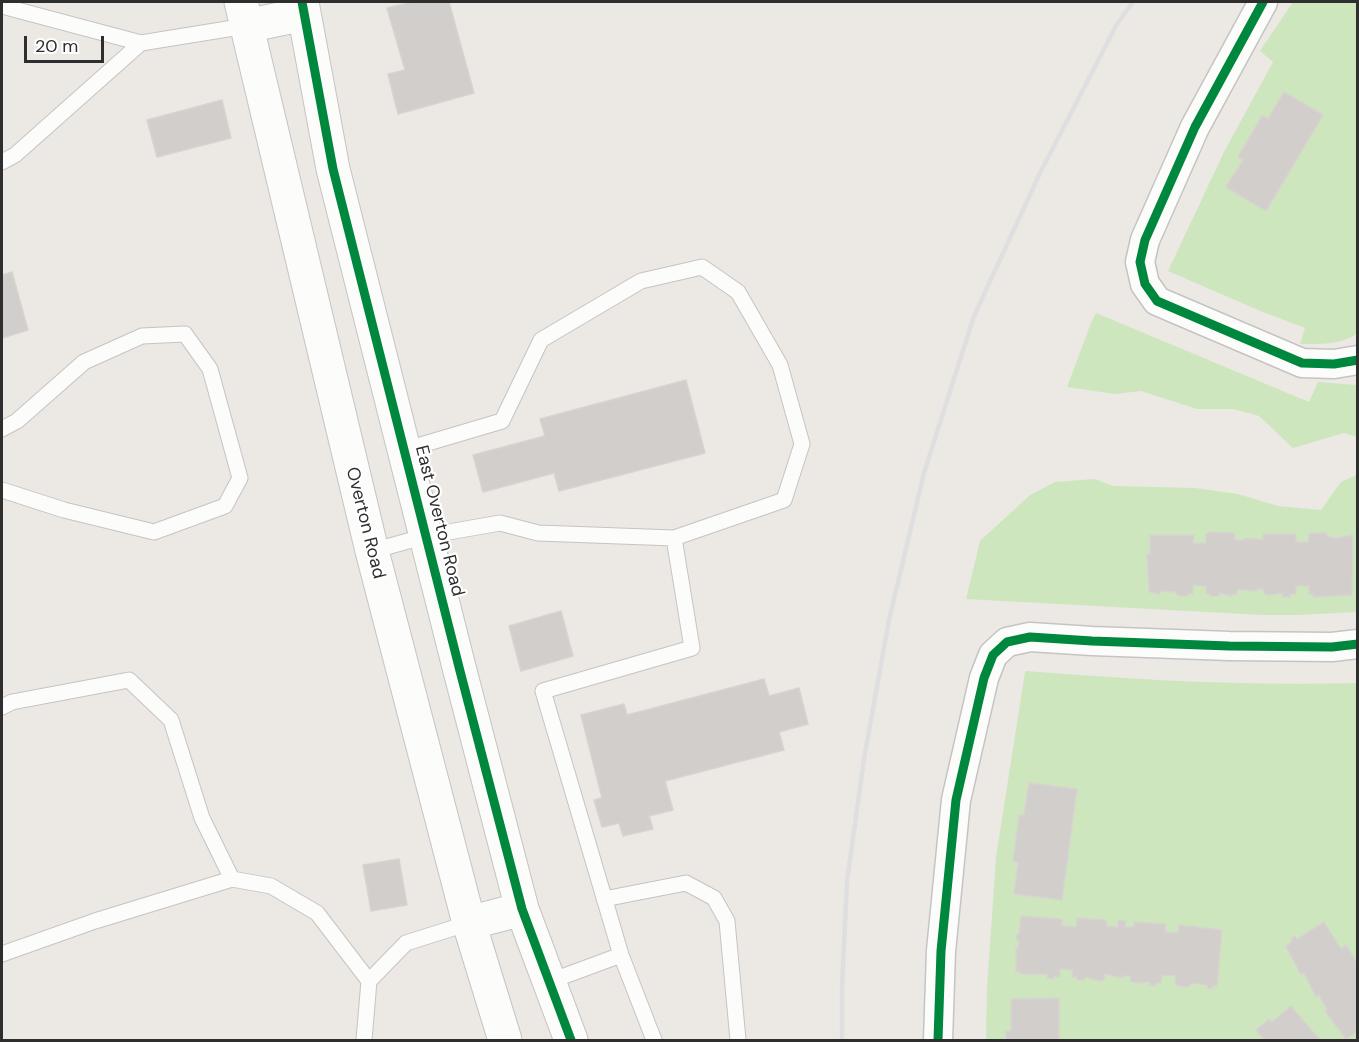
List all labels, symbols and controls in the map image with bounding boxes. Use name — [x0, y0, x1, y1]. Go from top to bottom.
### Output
scale bar — [27, 24, 106, 62]
text: 20 m — [35, 34, 78, 58]
street label: East Overton Road — [410, 443, 468, 599]
street label: Overton Road — [341, 465, 389, 581]

